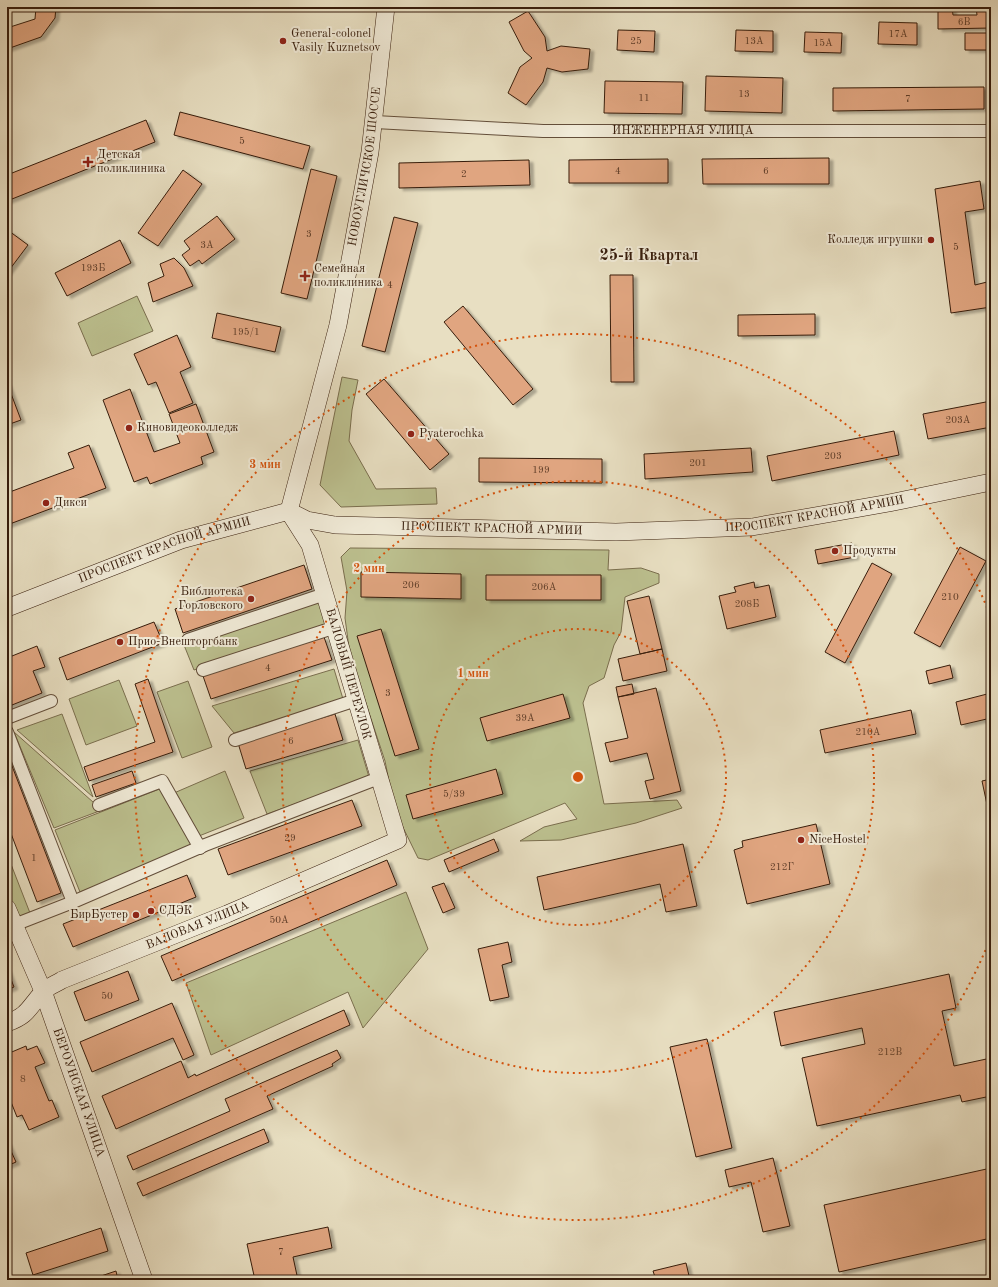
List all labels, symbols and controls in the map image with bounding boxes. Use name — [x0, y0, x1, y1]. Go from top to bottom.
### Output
house number: 6В — [958, 17, 970, 27]
place label: General-colonel Vasily Kuznetsov — [291, 28, 381, 54]
house number: 17А — [888, 29, 908, 39]
marker: General-colonel Vasily Kuznetsov — [278, 36, 288, 46]
house number: 25 — [630, 36, 642, 46]
house number: 13А — [744, 36, 764, 46]
house number: 15А — [813, 38, 833, 48]
street label: НОВОУГЛИЧСКОЕ ШОССЕ — [347, 87, 383, 247]
house number: 13 — [738, 89, 750, 99]
house number: 11 — [638, 93, 650, 103]
house number: 7 — [905, 94, 911, 104]
street label: ИНЖЕНЕРНАЯ УЛИЦА — [612, 125, 754, 137]
house number: 5 — [239, 136, 245, 146]
place label: Детская поликлиника — [97, 149, 166, 175]
marker: Детская поликлиника — [82, 156, 94, 168]
house number: 4 — [615, 166, 621, 176]
house number: 6 — [763, 166, 769, 176]
house number: 2 — [461, 169, 467, 179]
house number: 3 — [306, 229, 312, 239]
place label: Колледж игрушки — [827, 234, 923, 246]
marker: Колледж игрушки — [926, 235, 936, 245]
house number: 3А — [200, 240, 214, 250]
house number: 5 — [953, 242, 959, 252]
district label: 25-й Квартал — [600, 248, 698, 264]
house number: 193Б — [81, 263, 105, 273]
place label: Семейная поликлиника — [314, 263, 383, 289]
marker: Семейная поликлиника — [299, 270, 311, 282]
house number: 4 — [387, 280, 393, 290]
house number: 195/1 — [232, 327, 260, 337]
house number: 203А — [945, 415, 971, 425]
place label: Киновидеоколледж — [137, 422, 239, 434]
marker: Киновидеоколледж — [124, 423, 134, 433]
place label: Pyaterochka — [419, 428, 484, 440]
marker: Pyaterochka — [406, 429, 416, 439]
house number: 203 — [824, 451, 842, 461]
house number: 201 — [689, 458, 707, 468]
text: 3 мин — [249, 459, 281, 471]
house number: 199 — [532, 465, 550, 475]
street label: ПРОСПЕКТ КРАСНОЙ АРМИИ — [725, 494, 905, 534]
place label: Дикси — [54, 497, 87, 509]
marker: Дикси — [41, 498, 51, 508]
street label: ПРОСПЕКТ КРАСНОЙ АРМИИ — [77, 516, 252, 585]
street label: ПРОСПЕКТ КРАСНОЙ АРМИИ — [401, 521, 583, 537]
place label: Продукты — [843, 545, 896, 557]
marker: Продукты — [830, 546, 840, 556]
text: 2 мин — [353, 563, 385, 575]
house number: 206 — [402, 580, 420, 590]
house number: 206А — [531, 582, 557, 592]
place label: Библиотека Горловского — [178, 586, 243, 612]
house number: 210 — [941, 592, 959, 602]
marker: Библиотека Горловского — [246, 594, 256, 604]
house number: 208Б — [735, 599, 759, 609]
street label: ВАЛОВЫЙ ПЕРЕУЛОК — [323, 606, 375, 741]
place label: Прио-Внешторгбанк — [128, 636, 238, 648]
marker: Прио-Внешторгбанк — [115, 637, 125, 647]
house number: 4 — [265, 663, 271, 673]
text: 1 мин — [457, 668, 489, 680]
house number: 3 — [385, 688, 391, 698]
house number: 39А — [515, 713, 535, 723]
house number: 210А — [855, 727, 881, 737]
house number: 6 — [288, 736, 294, 746]
centre of rings — [571, 770, 585, 784]
house number: 5/39 — [443, 789, 465, 799]
house number: 29 — [284, 833, 296, 843]
place label: NiceHostel — [809, 834, 866, 846]
marker: NiceHostel — [796, 835, 806, 845]
house number: 1 — [31, 853, 37, 863]
house number: 212Г — [770, 862, 794, 872]
street label: ВАЛОВАЯ УЛИЦА — [145, 899, 251, 952]
place label: СДЭК — [159, 905, 193, 917]
marker: СДЭК — [146, 906, 156, 916]
place label: БирБустер — [70, 909, 128, 921]
marker: БирБустер — [131, 910, 141, 920]
house number: 50А — [269, 915, 289, 925]
house number: 50 — [101, 991, 113, 1001]
street label: БЕРОУНСКАЯ УЛИЦА — [50, 1026, 107, 1159]
house number: 212В — [878, 1047, 902, 1057]
house number: 8 — [20, 1074, 26, 1084]
house number: 7 — [278, 1247, 284, 1257]

